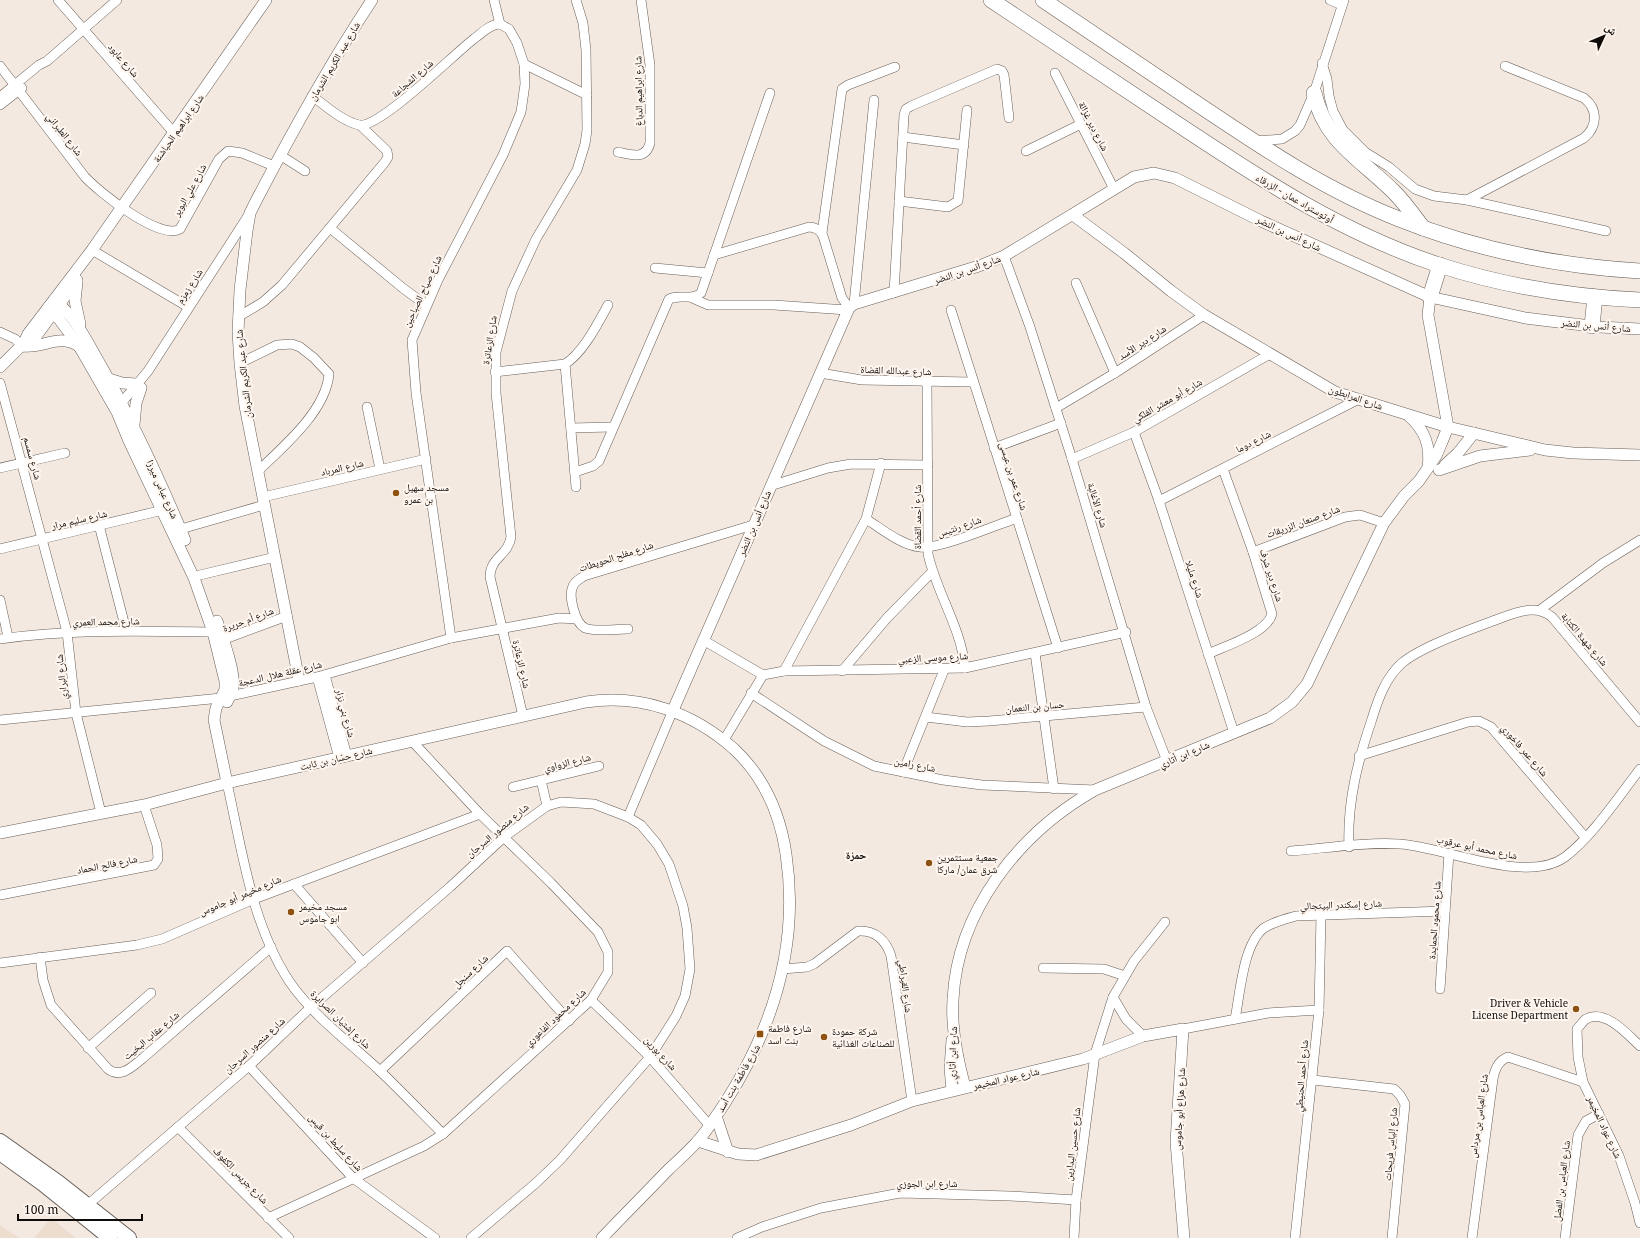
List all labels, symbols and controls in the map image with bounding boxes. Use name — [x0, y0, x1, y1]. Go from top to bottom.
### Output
north arrow — [1584, 16, 1624, 56]
street label: شارع عبد الكريم الشرمان — [305, 19, 364, 103]
text: ش — [1601, 19, 1621, 39]
street label: شارع عابود — [105, 40, 143, 80]
street label: شارع ابراهيم الدباغ — [630, 55, 647, 126]
street label: شارع الشجاعة — [388, 56, 436, 100]
street label: شارع ابراهيم الحباشنة — [149, 91, 208, 166]
street label: شارع دير غزالة — [1076, 99, 1113, 154]
street label: شارع الطبراني — [42, 109, 87, 160]
street label: شارع علي البوير — [168, 161, 211, 220]
street label: أوتوستراد عمان - الزرقاء — [1253, 170, 1337, 226]
street label: شارع أنس بن النضر — [1253, 211, 1324, 254]
street label: شارع أنس بن النضر — [931, 251, 1003, 287]
street label: شارع صياح الصباحين — [399, 252, 445, 329]
street label: شارع زمزم — [173, 266, 207, 307]
street label: شارع الزعاترة — [478, 314, 500, 365]
street label: شارع أنس بن النضر — [1560, 315, 1632, 335]
street label: شارع دير الأسد — [1115, 321, 1169, 363]
street label: شارع عبد الكريم الشرمان — [231, 328, 256, 419]
street label: شارع عبدالله القضاة — [860, 362, 932, 378]
street label: شارع أبو معشر الفلكي — [1130, 374, 1206, 427]
street label: شارع المرابطون — [1327, 381, 1385, 413]
street label: شارع دوما — [1233, 426, 1273, 456]
street label: شارع سمسم — [20, 435, 46, 482]
street label: شارع عمر بن عيسى — [996, 440, 1032, 512]
street label: شارع المرباد — [319, 455, 365, 479]
street label: شارع عباس ميرزا — [144, 457, 182, 521]
place label: مسجد سهيل بن عمرو — [404, 480, 450, 506]
street label: شارع الأغالبة — [1085, 481, 1112, 530]
street label: شارع أحمد القضاة — [910, 484, 924, 549]
marker: مسجد سهيل بن عمرو — [391, 488, 401, 498]
street label: شارع أنس بن النضر — [733, 488, 774, 559]
street label: شارع صنعان الزريقات — [1264, 501, 1342, 541]
street label: شارع سليم مرار — [49, 506, 109, 533]
street label: شارع رنتيس — [935, 512, 983, 540]
street label: شارع مفلح الحويطات — [577, 537, 655, 575]
street label: شارع دير شرف — [1257, 547, 1287, 604]
street label: شارع مليلا — [1182, 559, 1208, 600]
street label: شارع أم حريرة — [220, 603, 276, 636]
street label: شارع شهدة الكتابة — [1558, 609, 1612, 669]
street label: شارع محمد العمري — [72, 613, 140, 630]
street label: شارع الزعاترة — [510, 638, 534, 690]
street label: شارع موسى الزعبي — [898, 648, 969, 667]
street label: شارع البراري — [52, 653, 72, 700]
street label: شارع عقلة هلال الدعجة — [237, 656, 324, 689]
street label: شارع بني نزار — [331, 686, 359, 740]
street label: حسان بن النعمان — [1005, 696, 1066, 716]
street label: شارع عمر فاخوري — [1497, 721, 1552, 781]
street label: شارع ابن أثاري — [1157, 737, 1212, 772]
street label: شارع حسّان بن ثابت — [299, 743, 374, 773]
street label: شارع الزواوي — [542, 749, 593, 776]
street label: شارع رامين — [893, 753, 937, 775]
street label: شارع منصور السرحان — [463, 799, 532, 860]
street label: شارع محمد أبو عرقوب — [1435, 832, 1519, 862]
district label: حمزة — [846, 847, 866, 862]
place label: جمعية مستثمرين شرق عمان/ ماركا — [937, 850, 999, 876]
street label: شارع فالح الحماد — [75, 851, 139, 877]
marker: جمعية مستثمرين شرق عمان/ ماركا — [924, 858, 934, 868]
street label: شارع مخيمر أبو جاموس — [197, 871, 284, 919]
street label: شارع محمود الحمايدة — [1424, 880, 1444, 960]
street label: شارع إسكندر البيتجالي — [1300, 896, 1383, 914]
place label: مسجد مخيمر ابو جاموس — [298, 899, 348, 925]
marker: مسجد مخيمر ابو جاموس — [286, 907, 296, 917]
street label: شارع سنجل — [449, 951, 491, 991]
street label: شارع القيراطي — [894, 959, 916, 1014]
street label: شارع محمود الفاعوري — [521, 985, 590, 1050]
street label: شارع إشتيان الصرايرة — [307, 987, 375, 1052]
place label: Driver & Vehicle License Department — [1472, 996, 1568, 1022]
marker: Driver & Vehicle License Department — [1571, 1004, 1581, 1014]
street label: شارع عقاب البخيت — [120, 1007, 182, 1063]
street label: شارع منصور السرحان — [220, 1013, 288, 1076]
place label: شارع فاطمة بنت اسد — [768, 1021, 812, 1047]
place label: شركة حمودة للصناعات الغذائية — [832, 1024, 894, 1050]
street label: شارع ابن أثاري — [944, 1026, 961, 1080]
marker: شارع فاطمة بنت اسد — [755, 1029, 765, 1039]
marker: شركة حمودة للصناعات الغذائية — [819, 1032, 829, 1042]
street label: شارع بورين — [641, 1033, 681, 1074]
street label: شارع أحمد الحنيطي — [1291, 1039, 1313, 1113]
street label: شارع فاطمة بنت أسد — [713, 1041, 763, 1115]
street label: شارع عواد المخيمر — [971, 1063, 1041, 1093]
street label: شارع هزاع أبو جاموس — [1170, 1067, 1188, 1151]
street label: شارع العباس بن مرداس — [1465, 1073, 1491, 1159]
street label: شارع عواد المخيمر — [1584, 1093, 1626, 1161]
street label: شارع حسين البدارين — [1061, 1106, 1084, 1182]
street label: شارع إلياس فريحات — [1380, 1106, 1401, 1181]
street label: شارع سليط بن قيس — [306, 1110, 367, 1174]
street label: شارع العباس بن الفضل — [1549, 1139, 1573, 1222]
street label: شارع جريس الكفوف — [210, 1143, 272, 1207]
street label: شارع ابن الجوزي — [896, 1176, 958, 1192]
scale bar — [18, 1196, 142, 1222]
text: 100 m — [24, 1201, 59, 1218]

